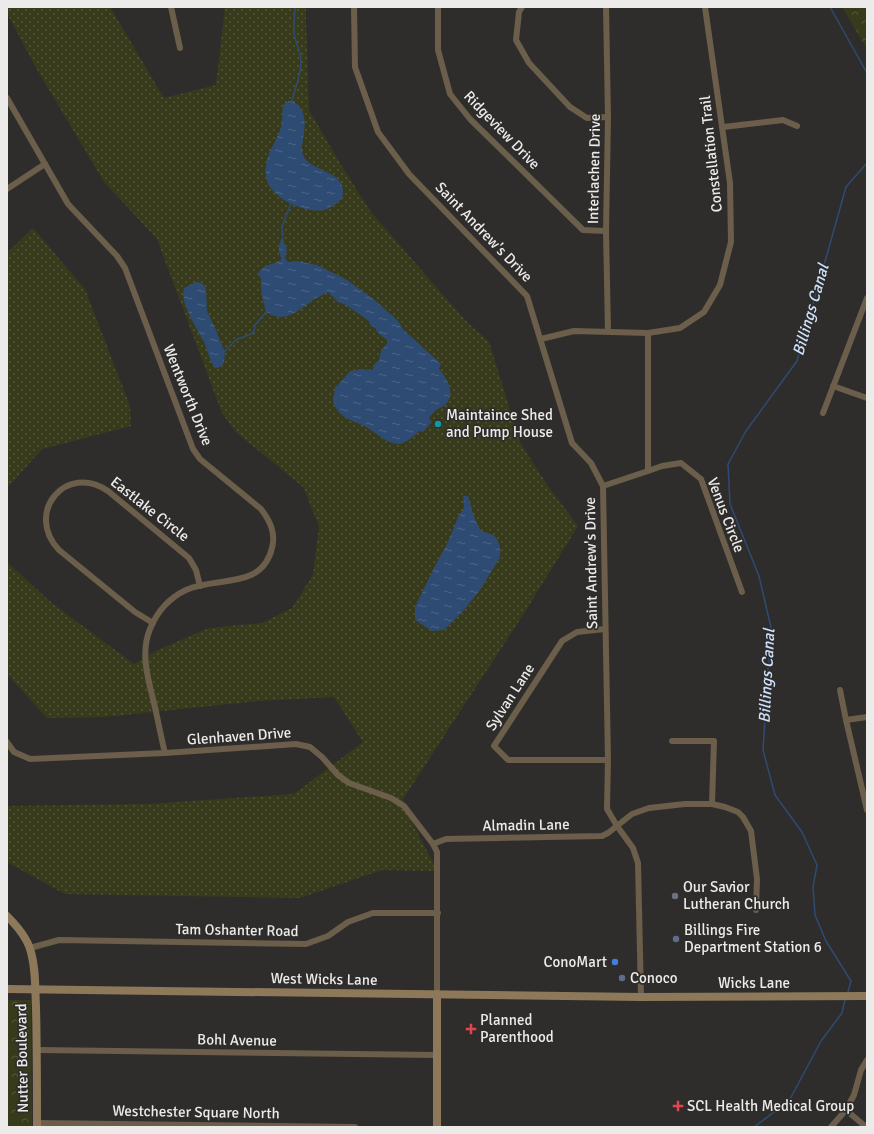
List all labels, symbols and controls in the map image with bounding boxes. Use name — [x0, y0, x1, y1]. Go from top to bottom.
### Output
street label: Ridgeview Drive — [460, 87, 544, 173]
street label: Constellation Trail — [696, 95, 726, 213]
street label: Interlachen Drive — [584, 114, 604, 224]
street label: Saint Andrew's Drive — [432, 178, 536, 286]
water label: Billings Canal — [788, 261, 834, 358]
street label: Wentworth Drive — [159, 342, 217, 448]
place label: Maintaince Shed and Pump House — [446, 406, 553, 441]
marker: Maintaince Shed and Pump House — [433, 419, 443, 429]
street label: Eastlake Circle — [107, 473, 193, 545]
street label: Venus Circle — [703, 475, 749, 555]
street label: Saint Andrew's Drive — [581, 497, 601, 629]
water label: Billings Canal — [755, 627, 780, 724]
street label: Sylvan Lane — [482, 660, 538, 734]
street label: Glenhaven Drive — [186, 723, 292, 749]
street label: Almadin Lane — [482, 815, 570, 835]
place label: Our Savior Lutheran Church — [683, 878, 790, 913]
marker: Our Savior Lutheran Church — [670, 891, 680, 901]
street label: Tam Oshanter Road — [175, 920, 299, 940]
place label: Billings Fire Department Station 6 — [684, 921, 822, 956]
marker: Billings Fire Department Station 6 — [671, 934, 681, 944]
place label: ConoMart — [543, 953, 607, 971]
marker: ConoMart — [610, 957, 620, 967]
street label: West Wicks Lane — [270, 969, 378, 989]
place label: Conoco — [630, 969, 678, 987]
marker: Conoco — [617, 973, 627, 983]
street label: Wicks Lane — [718, 974, 790, 992]
street label: Nutter Boulevard — [12, 1003, 32, 1113]
place label: Planned Parenthood — [480, 1011, 554, 1046]
marker: Planned Parenthood — [465, 1023, 477, 1035]
street label: Bohl Avenue — [197, 1030, 277, 1050]
place label: SCL Health Medical Group — [687, 1097, 854, 1115]
marker: SCL Health Medical Group — [672, 1100, 684, 1112]
street label: Westchester Square North — [112, 1102, 280, 1122]

